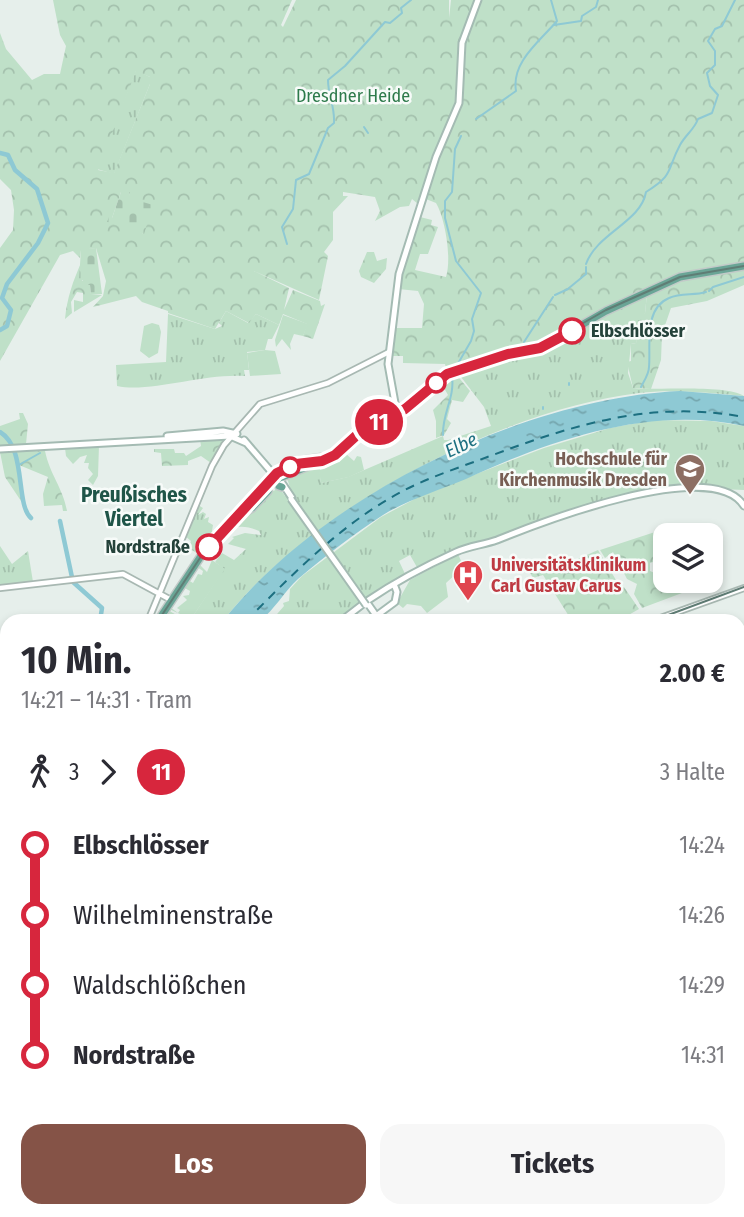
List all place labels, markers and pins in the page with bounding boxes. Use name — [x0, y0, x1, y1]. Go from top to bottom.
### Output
marker: Elbschlösser — [559, 318, 585, 344]
place label: Elbschlösser — [591, 320, 685, 342]
unlabelled marker — [426, 373, 446, 393]
place label: Hochschule für Kirchenmusik Dresden — [499, 448, 667, 491]
school or university icon: Hochschule für Kirchenmusik Dresden — [673, 452, 707, 496]
unlabelled marker — [280, 457, 300, 477]
marker: Nordstraße — [196, 534, 222, 560]
place label: Nordstraße — [105, 536, 190, 558]
place label: Universitätsklinikum Carl Gustav Carus — [491, 554, 646, 597]
hospital icon: Universitätsklinikum Carl Gustav Carus — [451, 558, 485, 602]

